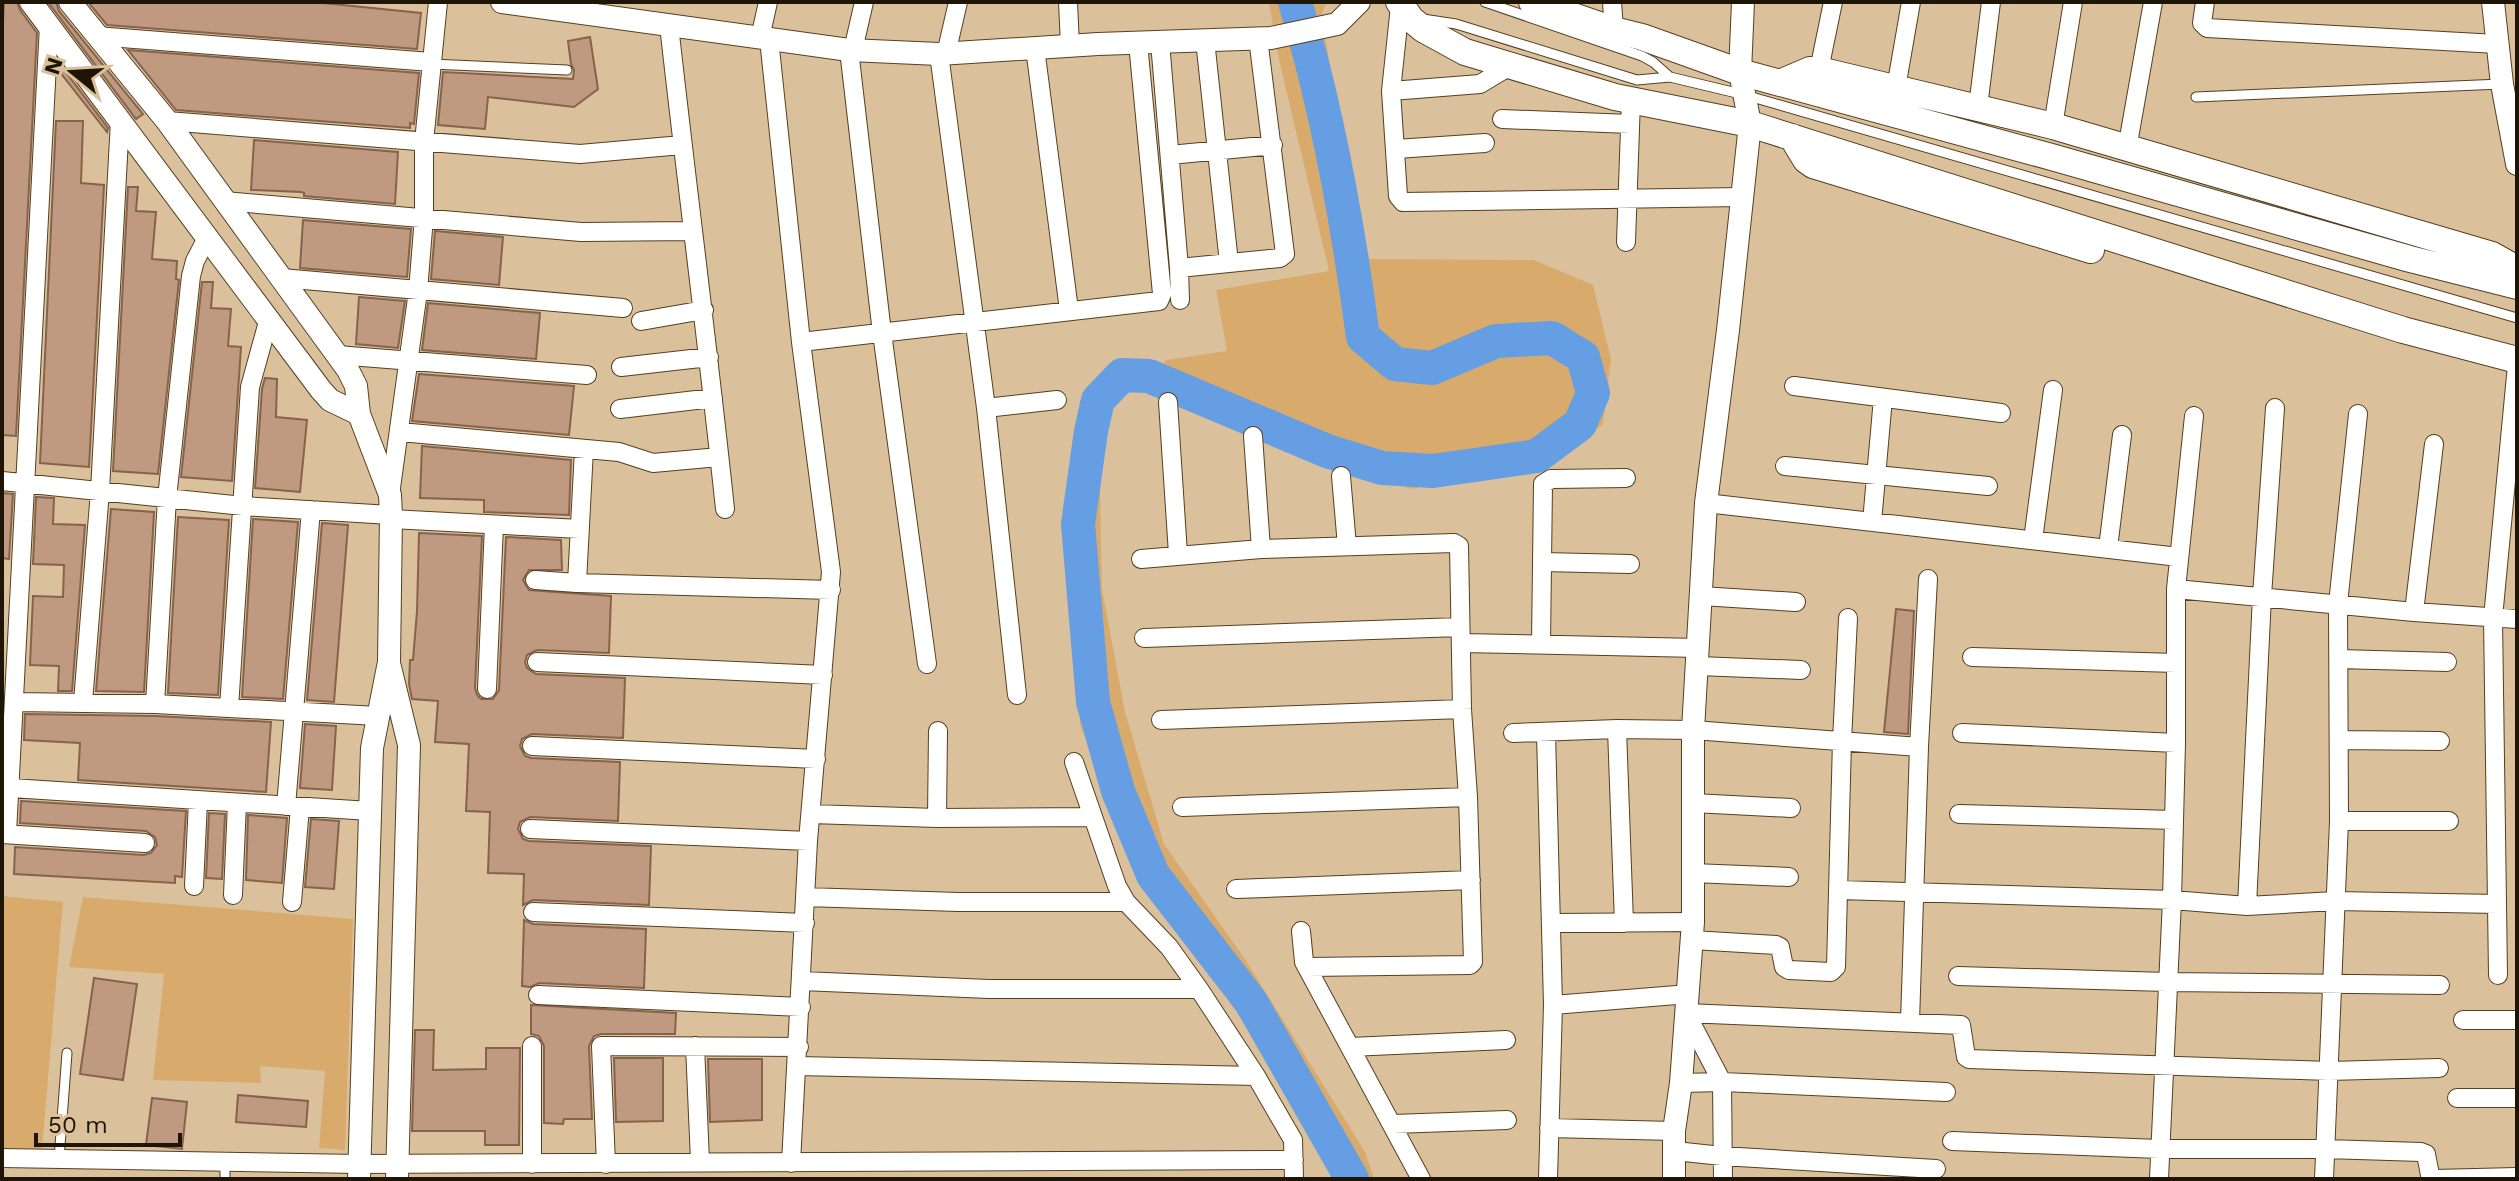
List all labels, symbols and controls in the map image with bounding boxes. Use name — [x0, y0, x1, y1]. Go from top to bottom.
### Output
north arrow — [32, 32, 112, 112]
text: N — [39, 54, 68, 78]
scale bar — [36, 1097, 180, 1147]
text: 50 m — [48, 1111, 108, 1139]

